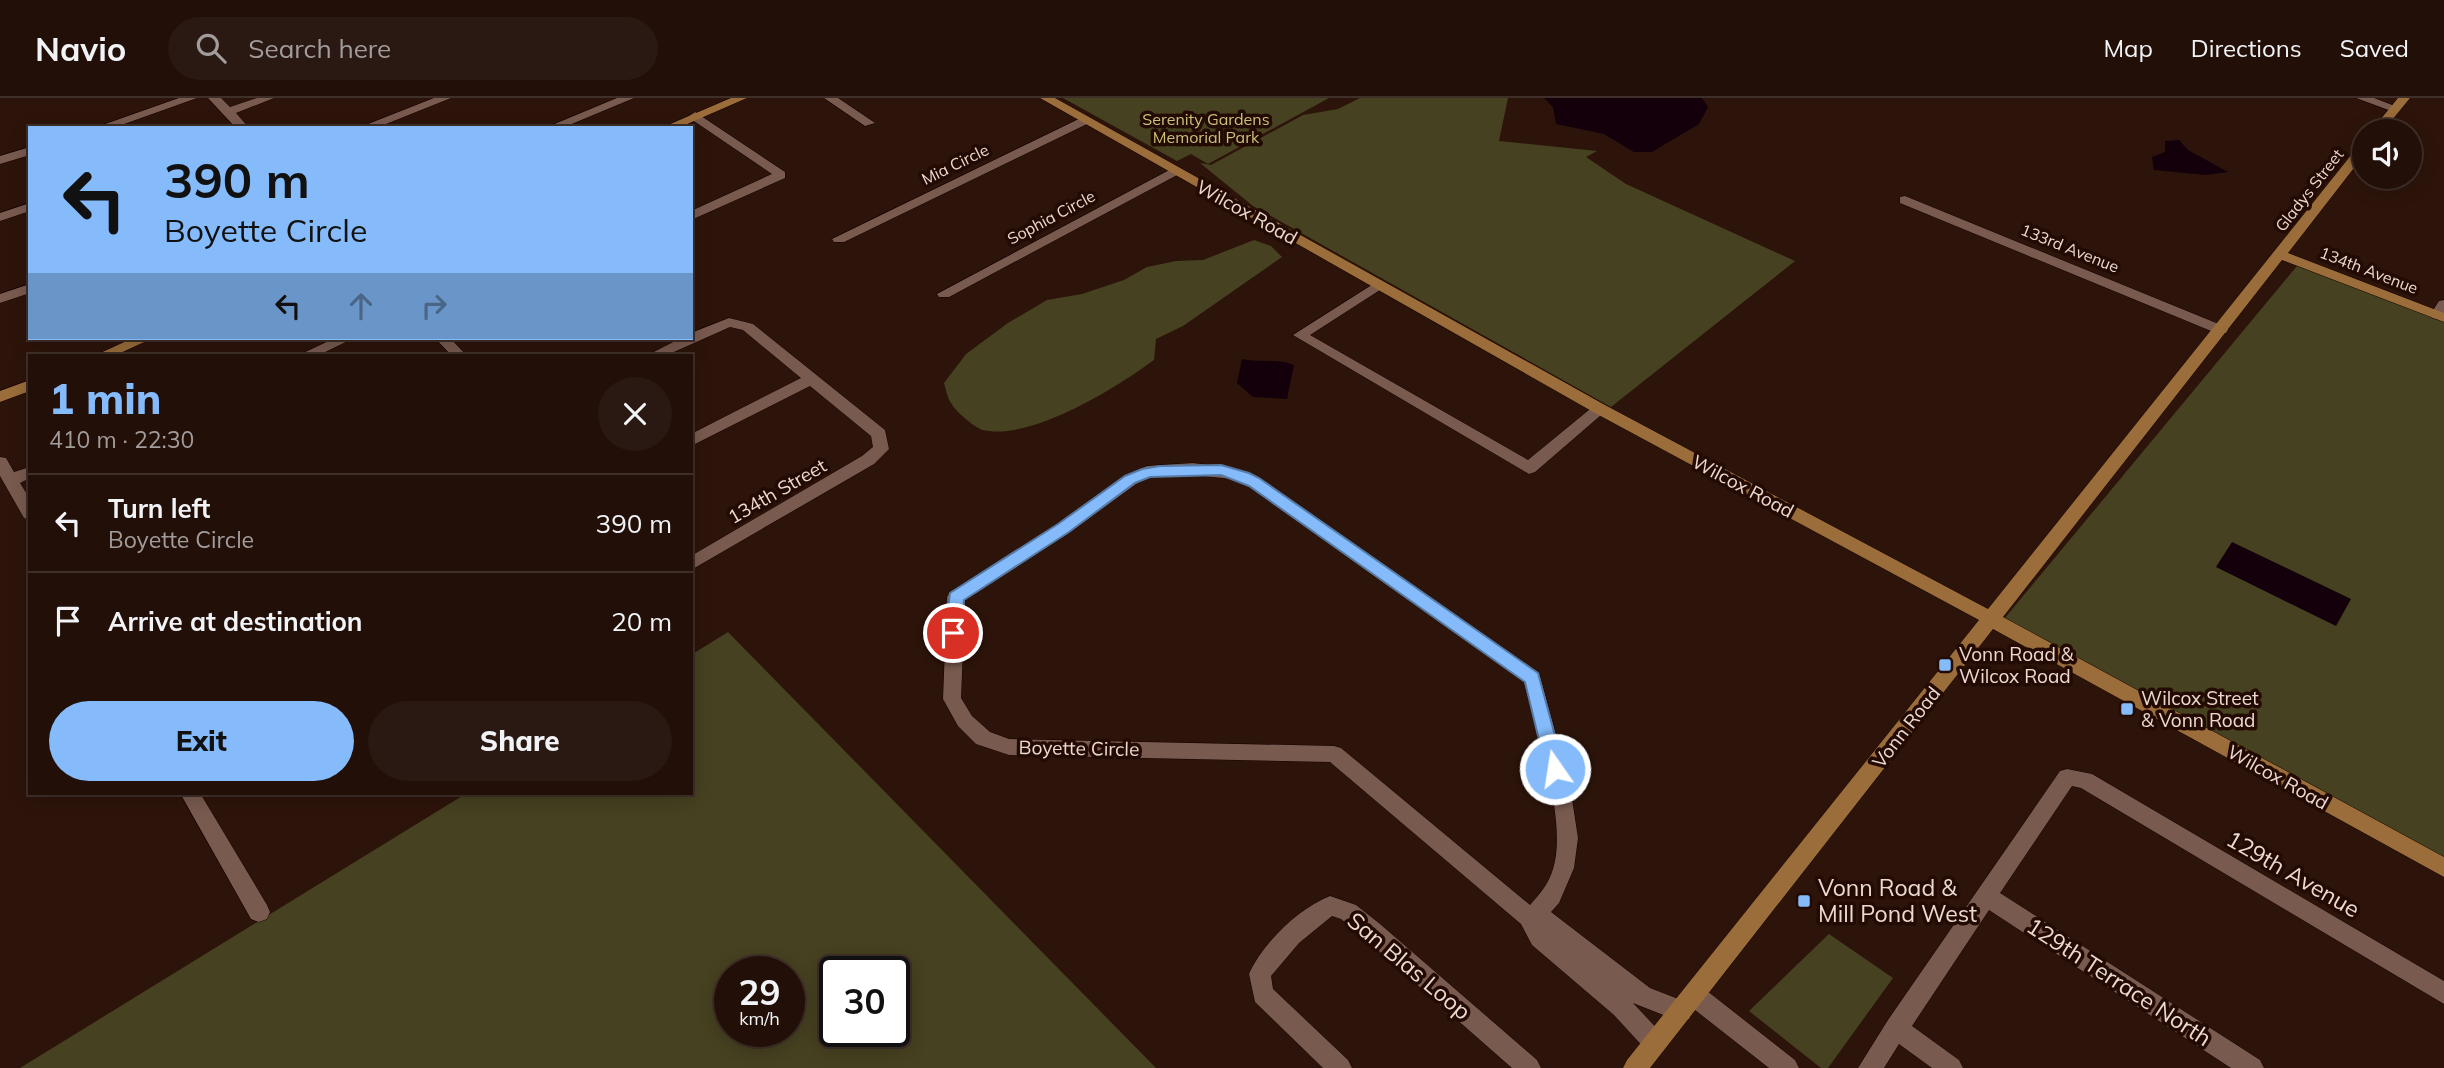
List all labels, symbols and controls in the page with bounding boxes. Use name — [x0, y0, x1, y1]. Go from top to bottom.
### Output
search box — [168, 17, 658, 80]
text: Navio — [35, 28, 126, 69]
icon: search — [192, 29, 230, 67]
text: Search here — [248, 32, 391, 65]
text: Map — [2103, 33, 2153, 63]
text: Directions — [2191, 33, 2302, 63]
text: Saved — [2340, 33, 2409, 63]
park label: Serenity Gardens Memorial Park — [1142, 109, 1270, 147]
map controls — [2352, 119, 2422, 189]
button: sound — [2352, 119, 2422, 189]
street label: Mia Circle — [918, 139, 992, 189]
street label: Gladys Street — [2271, 144, 2348, 235]
text: 390 m — [164, 149, 310, 210]
icon: left — [49, 154, 140, 245]
street label: Wilcox Road — [1192, 174, 1302, 250]
street label: Sophia Circle — [1004, 186, 1098, 248]
text: Boyette Circle — [164, 210, 367, 250]
street label: 133rd Avenue — [2018, 219, 2122, 277]
street label: 134th Avenue — [2317, 242, 2421, 298]
icon: left — [269, 287, 307, 325]
icon: ahead — [342, 287, 380, 325]
icon: right — [415, 287, 453, 325]
text: 1 min — [49, 372, 162, 425]
button: close — [598, 377, 672, 451]
text: 410 m · 22:30 — [49, 425, 194, 454]
street label: Wilcox Road — [1688, 449, 1798, 523]
street label: 134th Street — [724, 453, 831, 529]
text: Turn left — [108, 492, 210, 525]
icon: left — [49, 504, 87, 542]
text: 390 m — [596, 507, 672, 540]
text: Boyette Circle — [108, 525, 254, 554]
icon: arrive — [49, 602, 87, 640]
pin — [923, 603, 983, 663]
text: Arrive at destination — [108, 605, 363, 638]
text: 20 m — [611, 605, 672, 638]
icon: arrive — [934, 614, 972, 652]
place label: Vonn Road & Wilcox Road — [1959, 642, 2075, 688]
marker: Vonn Road & Wilcox Road — [1937, 657, 1953, 673]
street label: Vonn Road — [1867, 681, 1945, 773]
place label: Wilcox Street & Vonn Road — [2141, 686, 2259, 732]
button: Exit — [49, 701, 354, 781]
button: Share — [368, 701, 672, 781]
marker: Wilcox Street & Vonn Road — [2119, 701, 2135, 717]
position arrow — [1518, 732, 1592, 806]
street label: Boyette Circle — [1018, 735, 1140, 761]
street label: Wilcox Road — [2223, 739, 2333, 815]
street label: 129th Avenue — [2221, 824, 2365, 923]
place label: Vonn Road & Mill Pond West — [1818, 873, 1977, 928]
marker: Vonn Road & Mill Pond West — [1796, 893, 1812, 909]
street label: San Blas Loop — [1342, 906, 1477, 1026]
street label: 129th Terrace North — [2021, 911, 2217, 1052]
speed limit sign: 30 — [819, 956, 910, 1047]
text: 29 — [738, 970, 781, 1014]
text: km/h — [739, 1007, 780, 1030]

